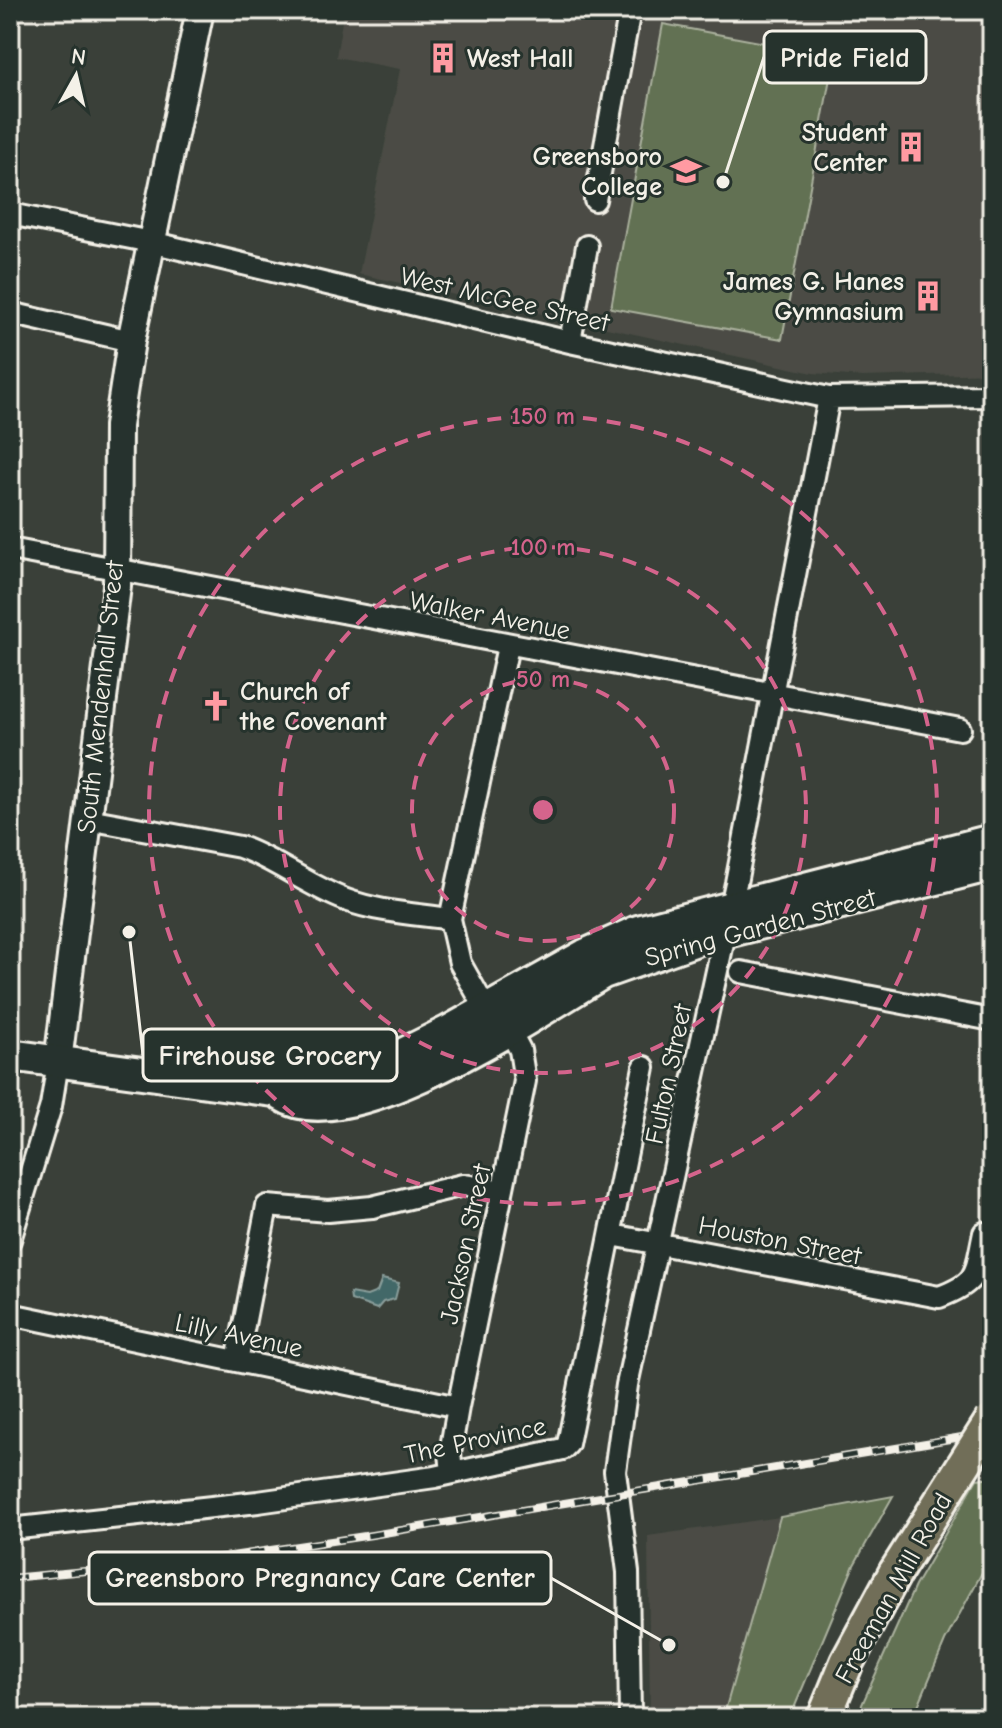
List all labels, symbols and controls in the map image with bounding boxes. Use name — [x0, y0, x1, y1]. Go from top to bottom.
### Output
callout: Pride Field — [764, 31, 926, 83]
north arrow — [36, 36, 116, 116]
building icon: West Hall — [426, 41, 460, 75]
text: Pride Field — [780, 42, 910, 74]
text: N — [70, 43, 88, 71]
place label: West Hall — [467, 44, 573, 74]
place label: Student Center — [802, 118, 888, 178]
building icon: Student Center — [894, 130, 928, 164]
place label: Greensboro College — [533, 142, 662, 202]
school or university icon: Greensboro College — [669, 154, 703, 188]
street label: West McGee Street — [397, 261, 614, 339]
place label: James G. Hanes Gymnasium — [723, 267, 904, 327]
building icon: James G. Hanes Gymnasium — [911, 279, 945, 313]
text: 150 m — [511, 402, 575, 430]
text: 100 m — [511, 533, 575, 561]
street label: South Mendenhall Street — [72, 558, 130, 835]
street label: Walker Avenue — [407, 586, 573, 646]
text: 50 m — [516, 665, 570, 693]
place label: Church of the Covenant — [239, 677, 387, 737]
church icon: Church of the Covenant — [199, 689, 233, 723]
centre of rings — [529, 796, 557, 824]
street label: Spring Garden Street — [642, 882, 880, 973]
street label: Fulton Street — [639, 1000, 699, 1147]
callout: Firehouse Grocery — [143, 1029, 397, 1081]
text: Firehouse Grocery — [159, 1040, 382, 1072]
street label: Jackson Street — [434, 1160, 498, 1327]
street label: Houston Street — [696, 1210, 865, 1272]
street label: Lilly Avenue — [172, 1308, 305, 1364]
street label: The Province — [402, 1411, 549, 1471]
street label: Freeman Mill Road — [829, 1488, 959, 1689]
callout: Greensboro Pregnancy Care Center — [89, 1552, 551, 1604]
text: Greensboro Pregnancy Care Center — [105, 1562, 535, 1594]

